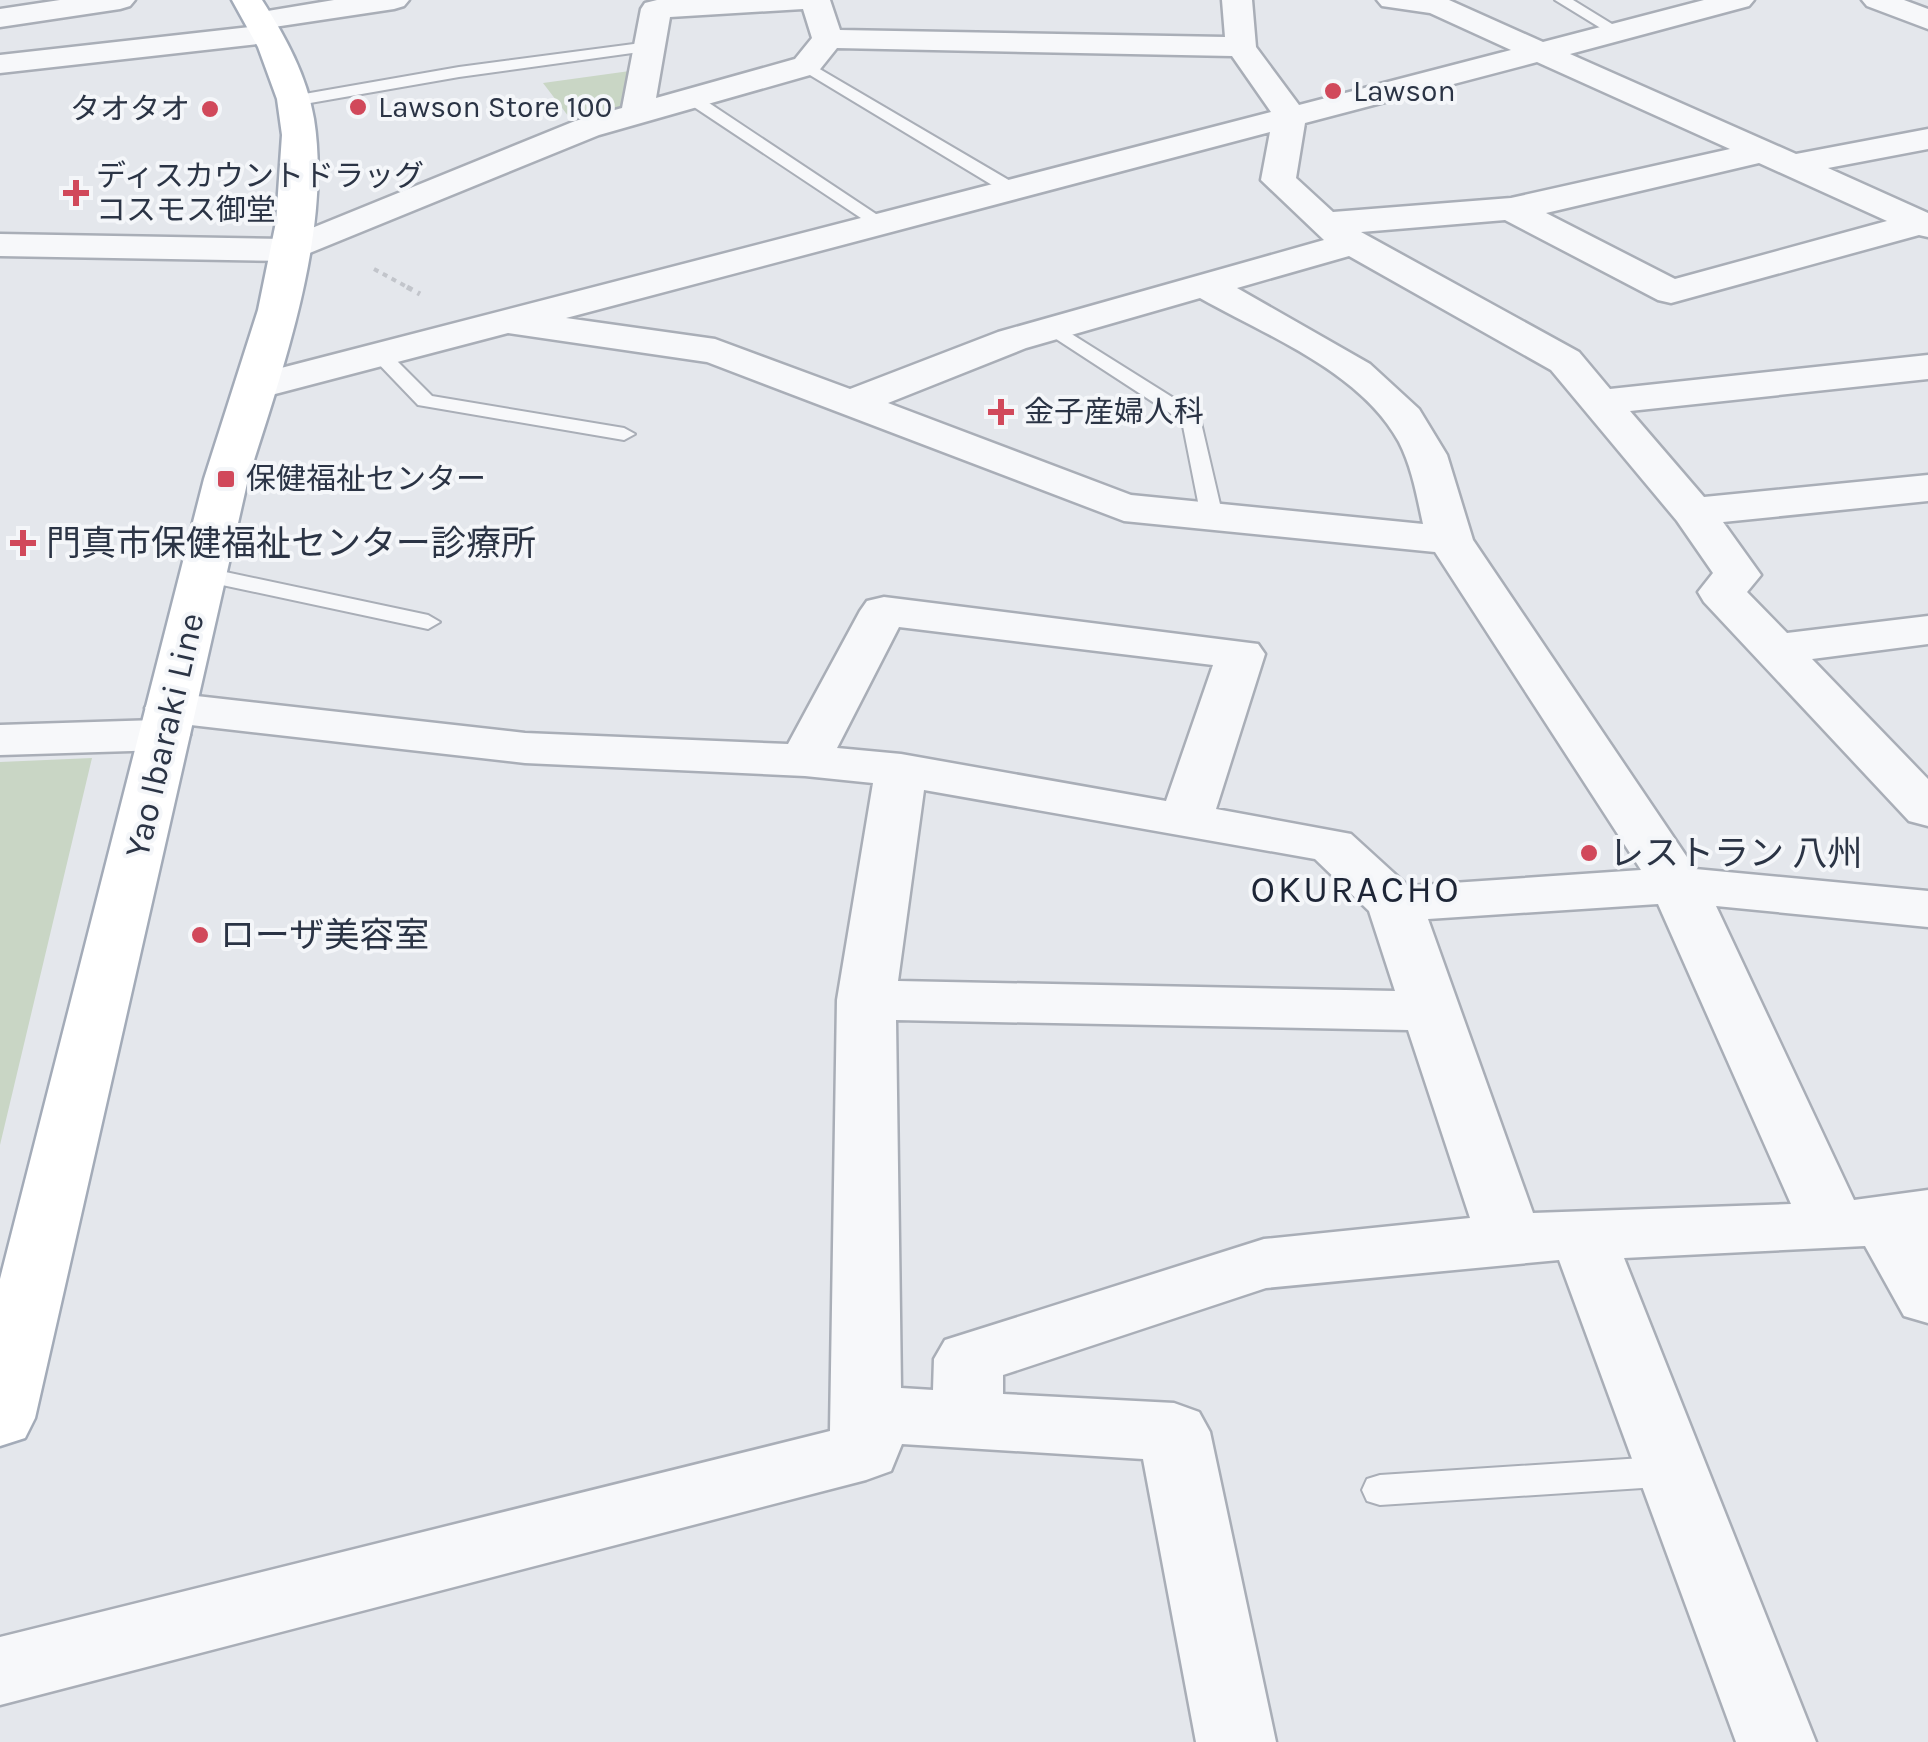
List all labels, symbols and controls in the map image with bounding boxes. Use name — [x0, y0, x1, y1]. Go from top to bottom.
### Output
place label: Lawson — [1353, 73, 1456, 109]
marker: Lawson — [1322, 80, 1344, 102]
place label: Lawson Store 100 — [378, 89, 612, 125]
place label: タオタオ — [70, 91, 190, 127]
marker: Lawson Store 100 — [347, 96, 369, 118]
marker: タオタオ — [199, 98, 221, 120]
place label: ディスカウントドラッグ コスモス御堂 — [96, 158, 424, 228]
marker: ディスカウントドラッグ コスモス御堂 — [65, 182, 87, 204]
place label: 金子産婦人科 — [1024, 394, 1204, 430]
marker: 金子産婦人科 — [988, 399, 1014, 425]
place label: 保健福祉センター — [246, 461, 486, 497]
marker: 保健福祉センター — [215, 468, 237, 490]
place label: 門真市保健福祉センター診療所 — [46, 523, 536, 564]
marker: 門真市保健福祉センター診療所 — [10, 530, 36, 556]
street label: Yao Ibaraki Line — [116, 609, 213, 861]
place label: レストラン 八州 — [1609, 833, 1862, 874]
marker: レストラン 八州 — [1578, 842, 1600, 864]
district label: OKURACHO — [1251, 867, 1461, 912]
place label: ローザ美容室 — [220, 915, 429, 956]
marker: ローザ美容室 — [189, 924, 211, 946]

